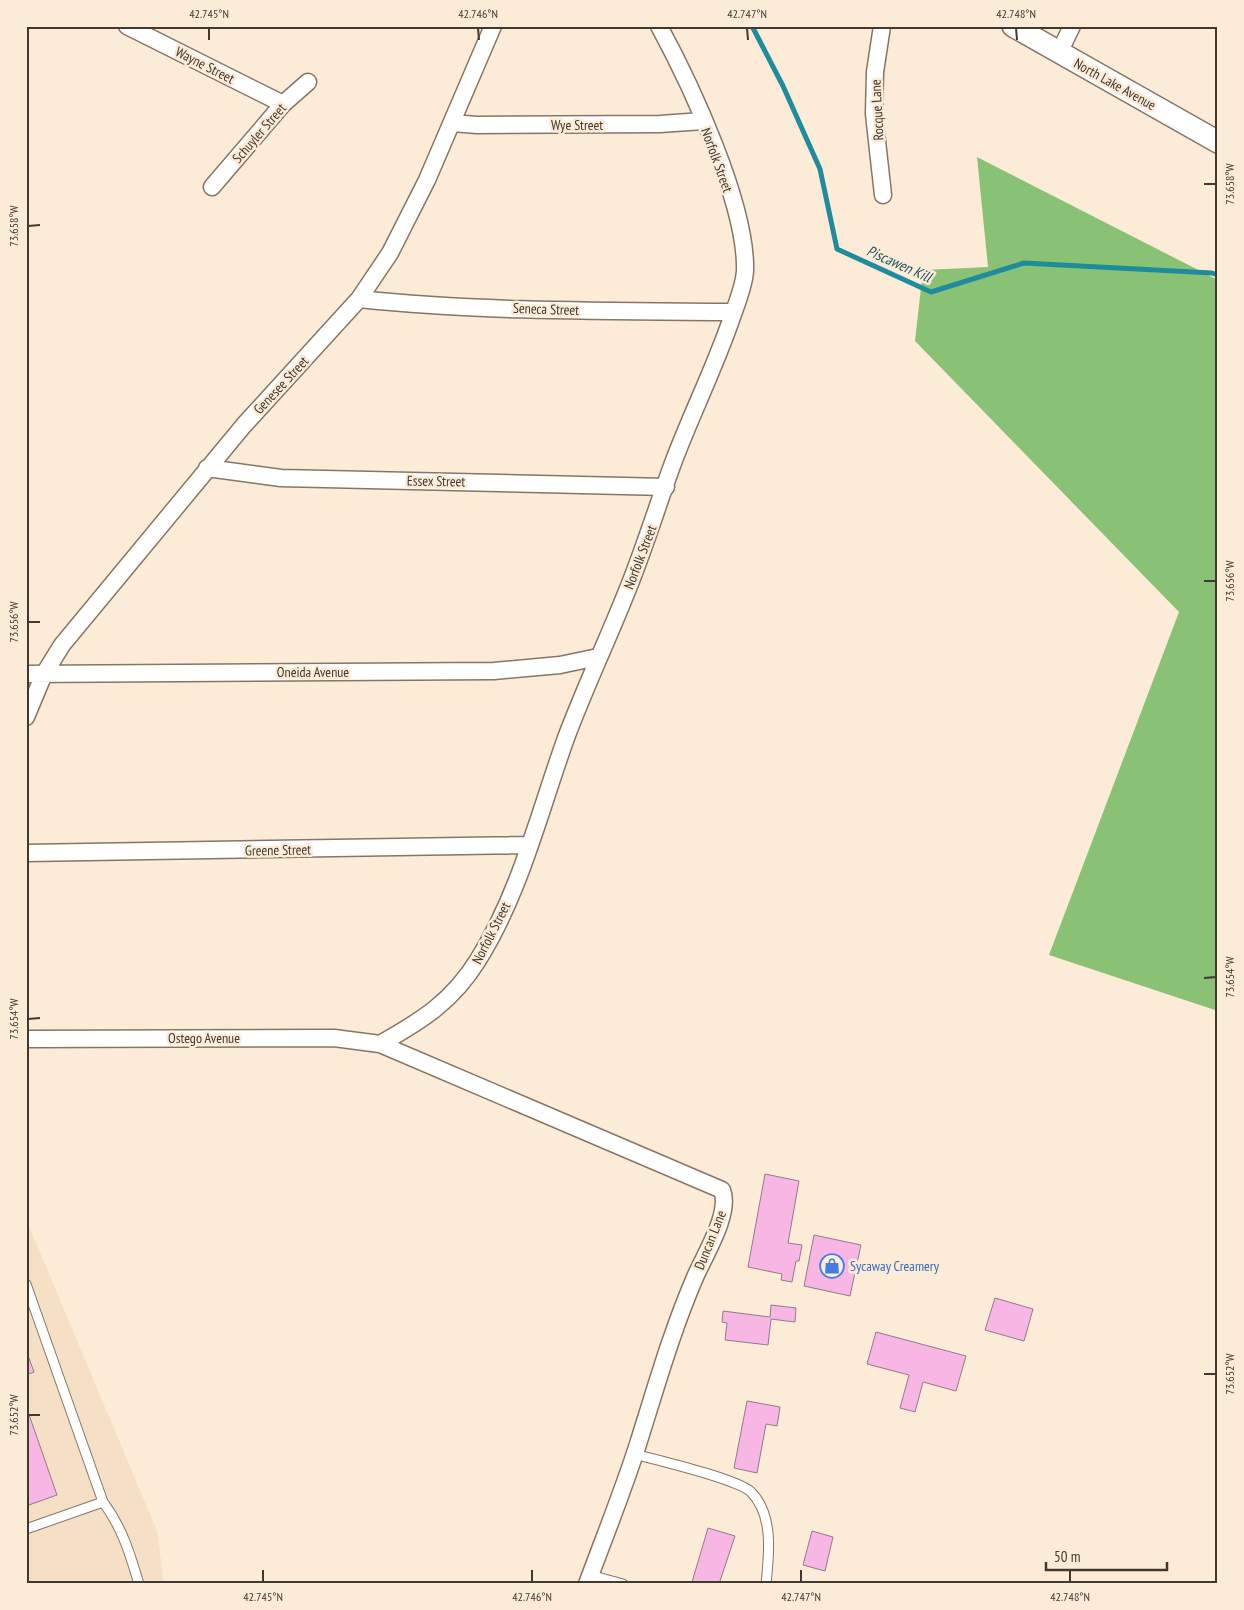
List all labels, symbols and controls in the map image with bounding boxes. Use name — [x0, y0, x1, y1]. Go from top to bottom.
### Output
text: 42.745°N — [189, 6, 229, 21]
text: 42.746°N — [458, 6, 498, 21]
text: 42.747°N — [727, 6, 767, 21]
text: 42.748°N — [996, 6, 1036, 21]
street label: Wayne Street — [173, 43, 238, 88]
street label: North Lake Avenue — [1071, 54, 1159, 114]
street label: Rocque Lane — [866, 79, 888, 141]
street label: Schuyler Street — [228, 99, 290, 167]
street label: Wye Street — [551, 116, 603, 134]
street label: Norfolk Street — [697, 125, 737, 195]
text: 73.658°W — [1222, 163, 1237, 205]
text: 73.658°W — [6, 205, 21, 247]
water label: Piscawen Kill — [864, 241, 936, 287]
street label: Seneca Street — [513, 299, 580, 319]
street label: Genesee Street — [250, 352, 312, 418]
street label: Essex Street — [407, 471, 465, 491]
street label: Norfolk Street — [620, 522, 661, 592]
text: 73.656°W — [1222, 560, 1237, 602]
text: 73.656°W — [6, 601, 21, 643]
street label: Oneida Avenue — [277, 663, 349, 681]
street label: Greene Street — [245, 840, 311, 860]
street label: Norfolk Street — [468, 899, 514, 967]
text: 73.654°W — [1222, 956, 1237, 998]
text: 73.654°W — [6, 998, 21, 1040]
street label: Ostego Avenue — [168, 1029, 240, 1047]
street label: Duncan Lane — [690, 1207, 730, 1272]
shop icon: Sycaway Creamery — [819, 1253, 845, 1279]
place label: Sycaway Creamery — [850, 1257, 940, 1275]
text: 73.652°W — [1222, 1353, 1237, 1395]
text: 73.652°W — [6, 1394, 21, 1436]
scale bar — [1046, 1540, 1168, 1572]
text: 50 m — [1054, 1547, 1080, 1566]
text: 42.745°N — [243, 1589, 283, 1604]
text: 42.746°N — [512, 1589, 552, 1604]
text: 42.747°N — [781, 1589, 821, 1604]
text: 42.748°N — [1050, 1589, 1090, 1604]

